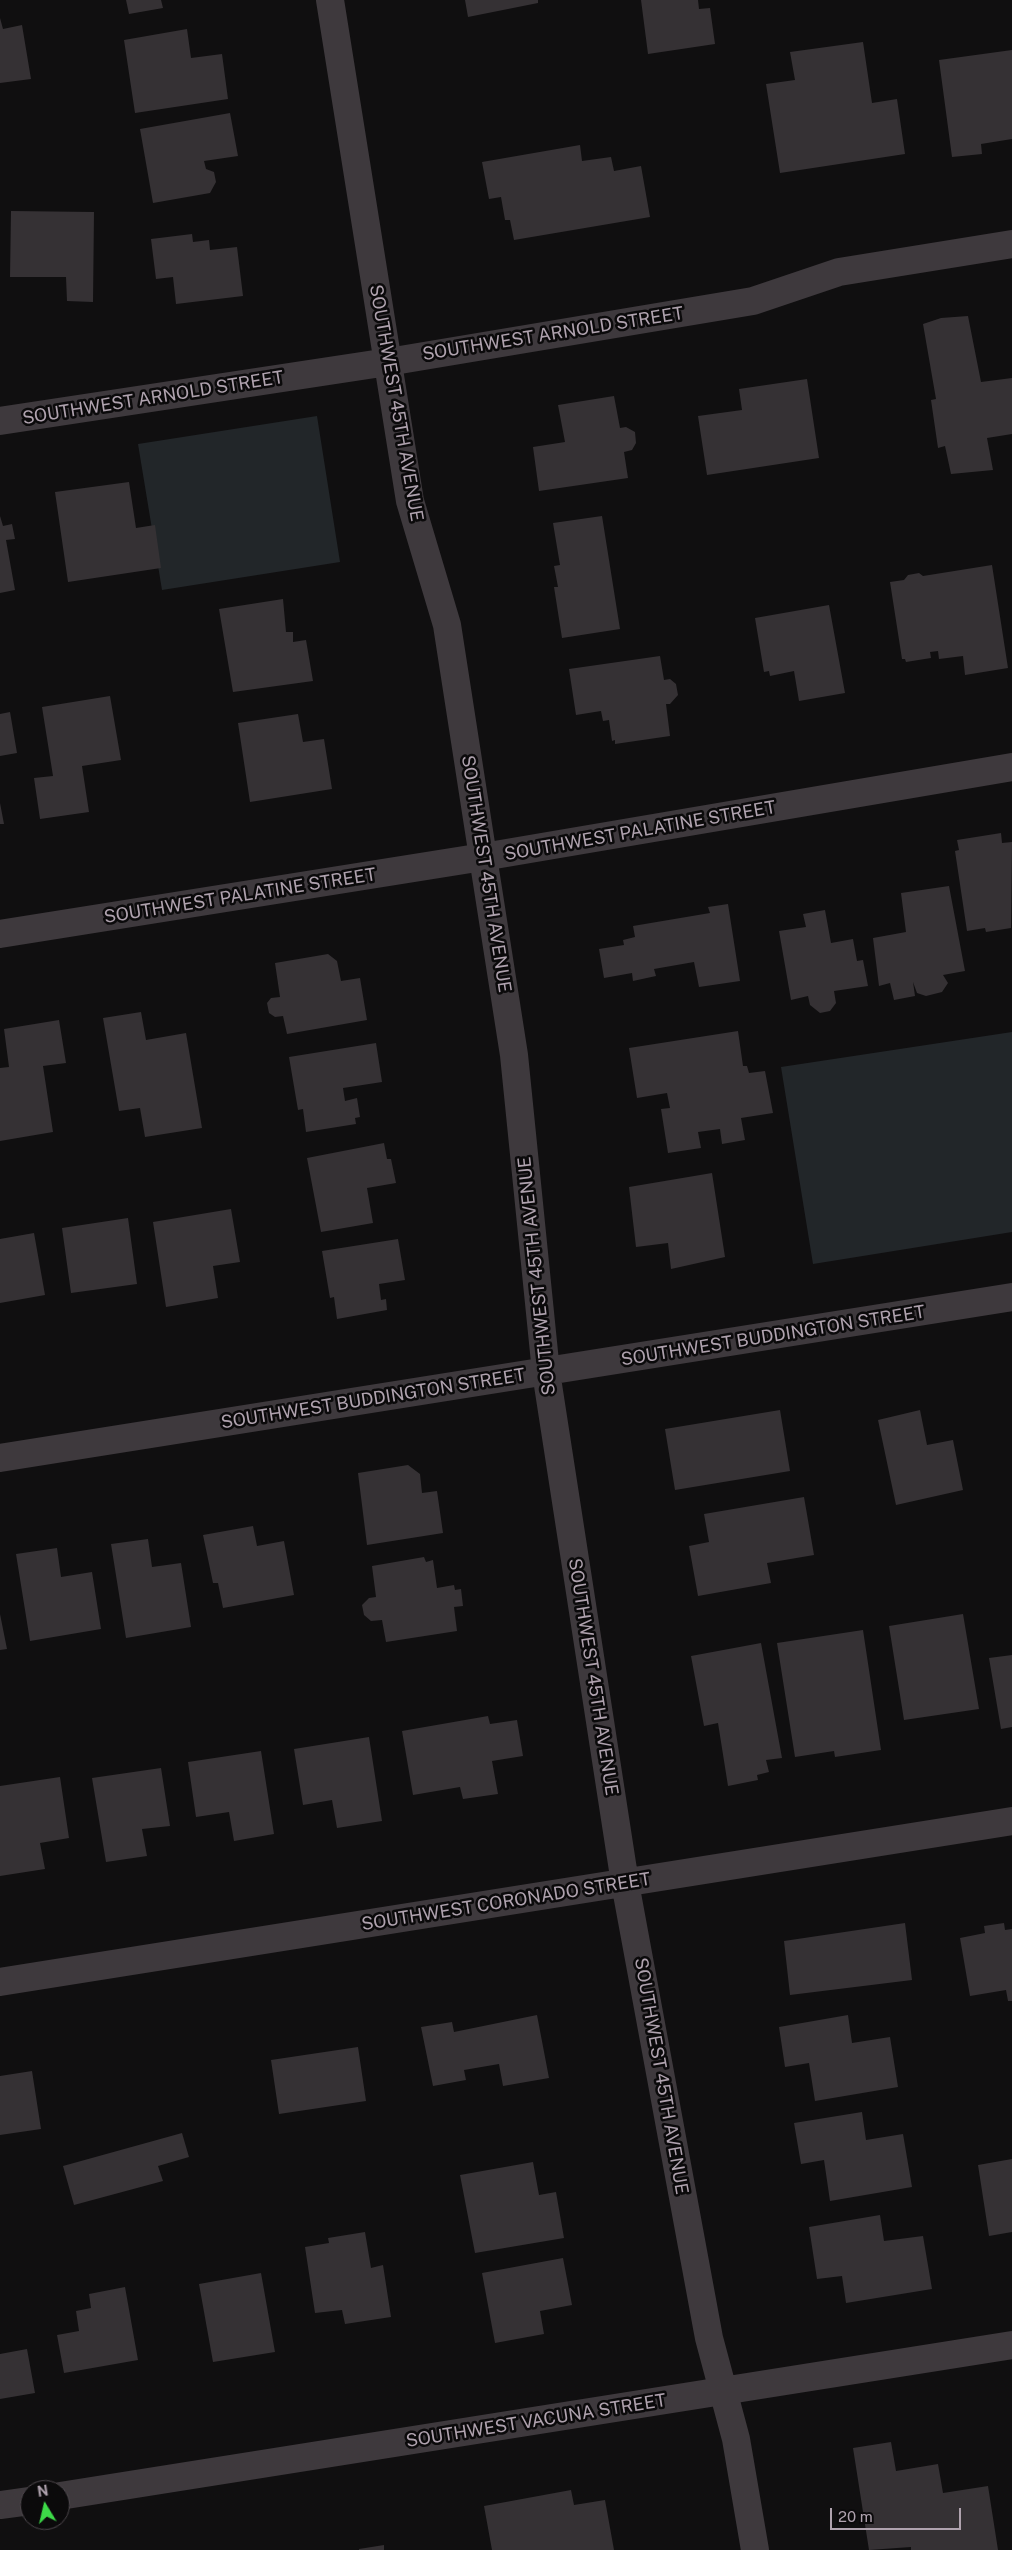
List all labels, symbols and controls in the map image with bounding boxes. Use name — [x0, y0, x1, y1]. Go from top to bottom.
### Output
street label: SOUTHWEST 45TH AVENUE — [365, 283, 427, 523]
street label: SOUTHWEST ARNOLD STREET — [421, 303, 685, 365]
street label: SOUTHWEST ARNOLD STREET — [21, 367, 285, 429]
street label: SOUTHWEST 45TH AVENUE — [457, 754, 515, 994]
street label: SOUTHWEST PALATINE STREET — [503, 796, 777, 866]
street label: SOUTHWEST PALATINE STREET — [102, 864, 378, 928]
street label: SOUTHWEST 45TH AVENUE — [514, 1156, 560, 1396]
street label: SOUTHWEST BUDDINGTON STREET — [619, 1301, 927, 1371]
street label: SOUTHWEST BUDDINGTON STREET — [219, 1364, 527, 1434]
street label: SOUTHWEST 45TH AVENUE — [564, 1557, 622, 1797]
street label: SOUTHWEST CORONADO STREET — [360, 1868, 652, 1936]
street label: SOUTHWEST 45TH AVENUE — [630, 1956, 692, 2196]
street label: SOUTHWEST VACUNA STREET — [404, 2390, 668, 2452]
north arrow — [20, 2480, 70, 2530]
text: N — [36, 2482, 49, 2500]
scale bar — [832, 2498, 963, 2530]
text: 20 m — [838, 2508, 873, 2525]

